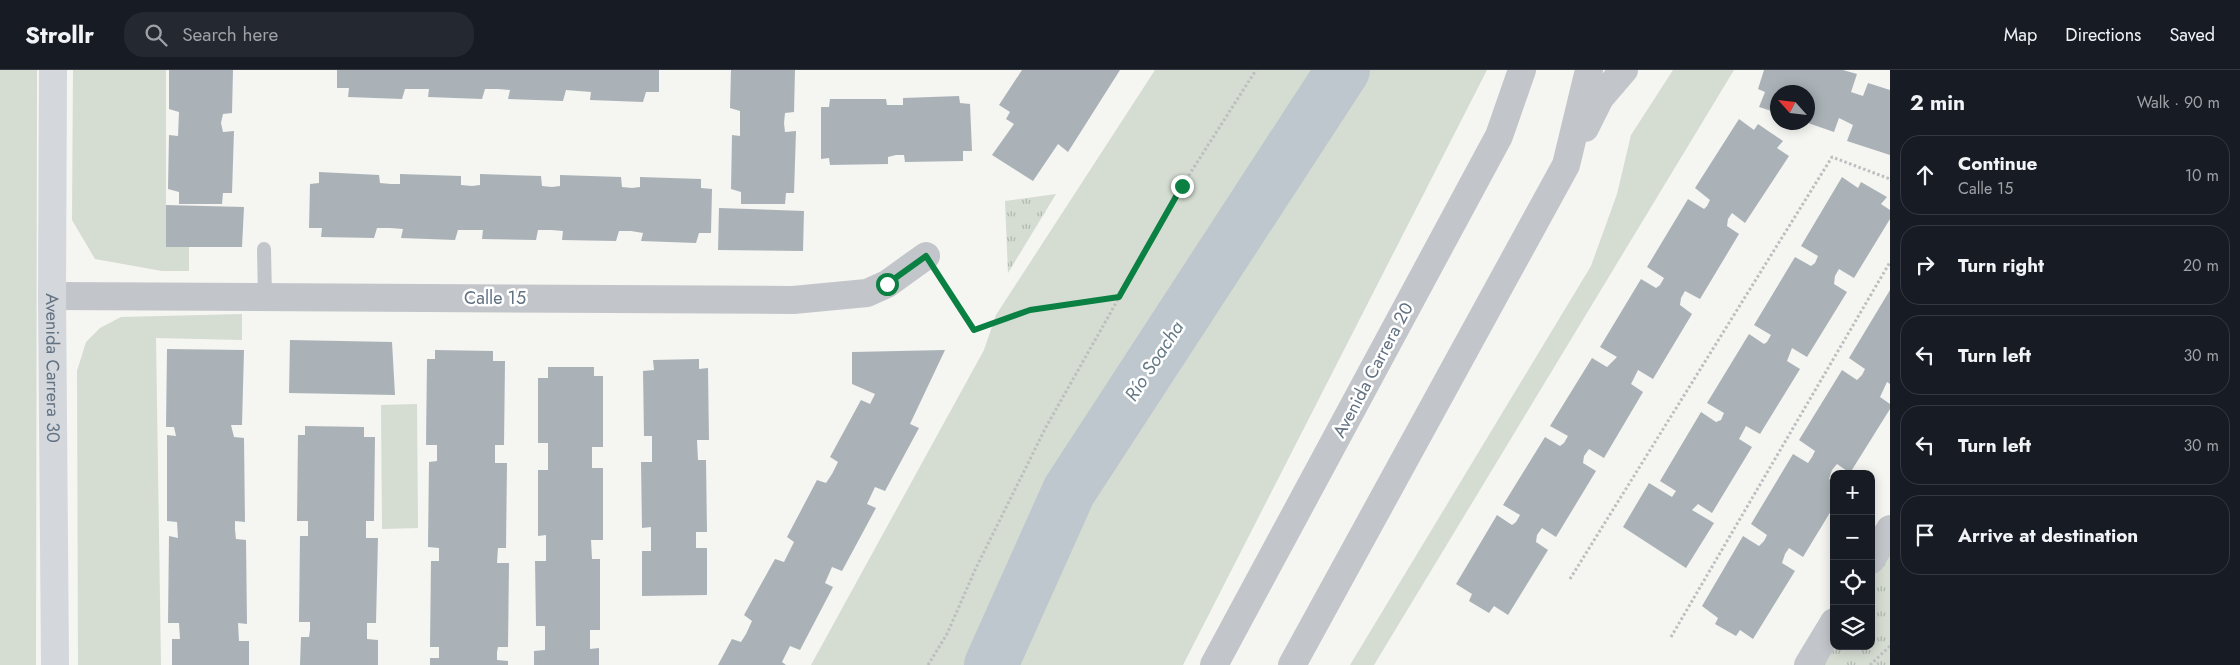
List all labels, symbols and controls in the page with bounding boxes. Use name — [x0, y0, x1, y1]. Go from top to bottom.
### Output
search box — [124, 12, 474, 57]
text: Strollr — [25, 17, 94, 52]
icon: search — [142, 21, 170, 49]
text: Search here — [182, 21, 278, 48]
text: Map — [2004, 22, 2037, 48]
text: Directions — [2065, 22, 2141, 48]
text: Saved — [2169, 22, 2215, 48]
north arrow — [1770, 85, 1815, 130]
text: 2 min — [1910, 88, 1965, 118]
text: Walk · 90 m — [2137, 91, 2220, 114]
text: Continue — [1958, 150, 2037, 177]
icon: ahead — [1911, 161, 1939, 189]
text: 10 m — [2185, 164, 2219, 187]
route end — [1171, 175, 1194, 198]
text: Calle 15 — [1958, 177, 2013, 200]
icon: right — [1911, 251, 1939, 279]
text: Turn right — [1958, 252, 2044, 279]
text: 20 m — [2183, 254, 2219, 277]
route start — [876, 273, 899, 296]
street label: Calle 15 — [464, 285, 526, 311]
street label: Avenida Carrera 30 — [39, 293, 66, 443]
street label: Avenida Carrera 20 — [1326, 298, 1420, 442]
water label: Río Soacha — [1118, 315, 1190, 406]
icon: left — [1911, 341, 1939, 369]
text: Turn left — [1958, 342, 2031, 369]
text: 30 m — [2183, 344, 2219, 367]
icon: left — [1911, 431, 1939, 459]
text: Turn left — [1958, 432, 2031, 459]
text: 30 m — [2183, 434, 2219, 457]
map controls — [1830, 470, 1875, 650]
button: + — [1830, 470, 1875, 515]
button: − — [1830, 515, 1875, 560]
icon: arrive — [1911, 521, 1939, 549]
text: Arrive at destination — [1958, 522, 2138, 549]
button: locate — [1830, 560, 1875, 605]
button: layers — [1830, 605, 1875, 650]

